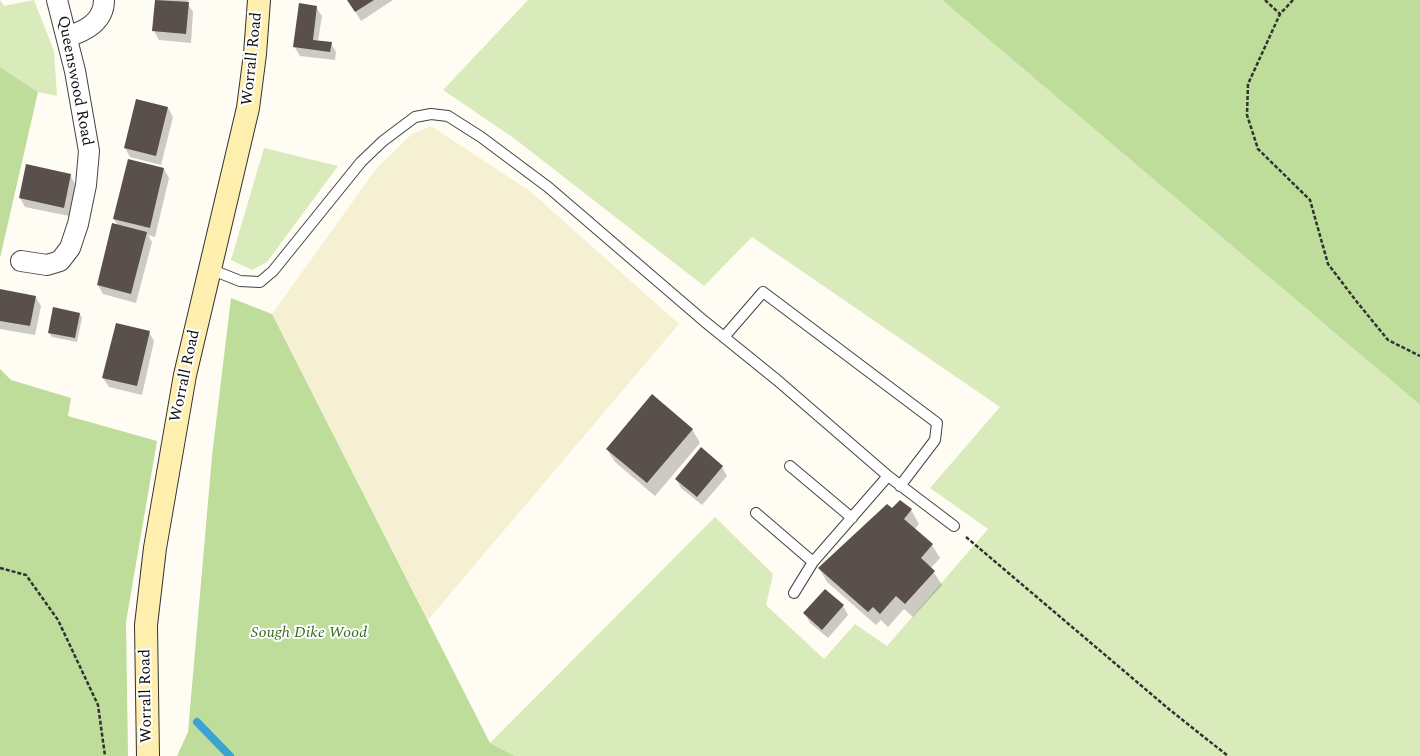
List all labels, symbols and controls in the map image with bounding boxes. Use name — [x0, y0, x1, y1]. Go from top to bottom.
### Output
street label: Worrall Road — [239, 11, 267, 107]
street label: Queenswood Road — [52, 14, 96, 148]
street label: Worrall Road — [167, 328, 205, 424]
park label: Sough Dike Wood — [251, 624, 367, 644]
street label: Worrall Road — [137, 649, 157, 743]

